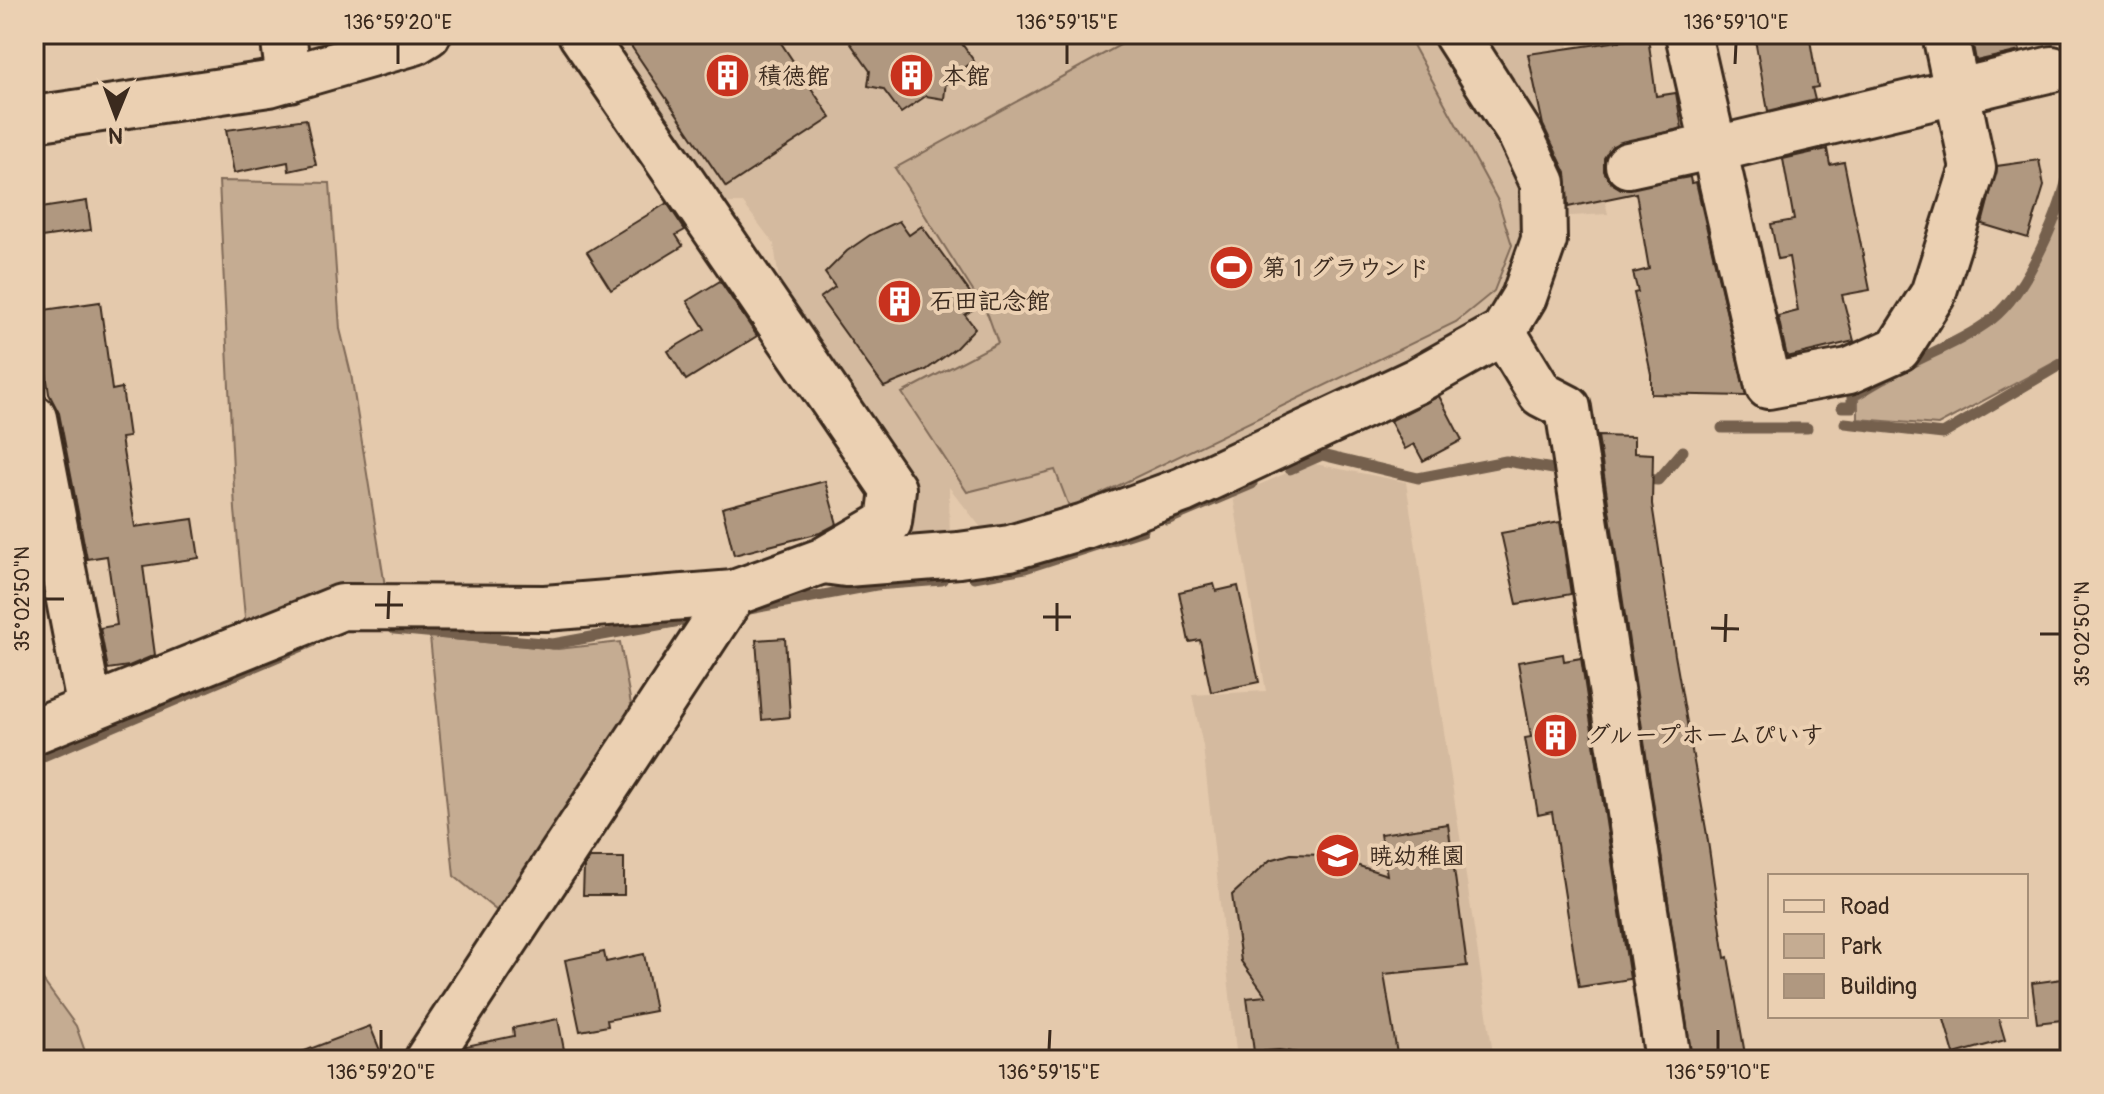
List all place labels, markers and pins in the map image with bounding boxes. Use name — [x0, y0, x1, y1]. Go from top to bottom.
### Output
building icon: 積徳館 — [703, 52, 751, 100]
building icon: 本館 — [887, 52, 935, 100]
place label: 積徳館 — [758, 62, 830, 91]
place label: 本館 — [942, 62, 990, 91]
sports icon: 第１グラウンド — [1207, 244, 1255, 292]
place label: 第１グラウンド — [1262, 254, 1430, 283]
building icon: 石田記念館 — [875, 277, 923, 325]
place label: 石田記念館 — [930, 287, 1050, 316]
building icon: グループホームぴいす — [1532, 711, 1580, 759]
place label: グループホームぴいす — [1587, 721, 1824, 750]
school or university icon: 暁幼稚園 — [1314, 832, 1362, 880]
place label: 暁幼稚園 — [1369, 842, 1465, 871]

